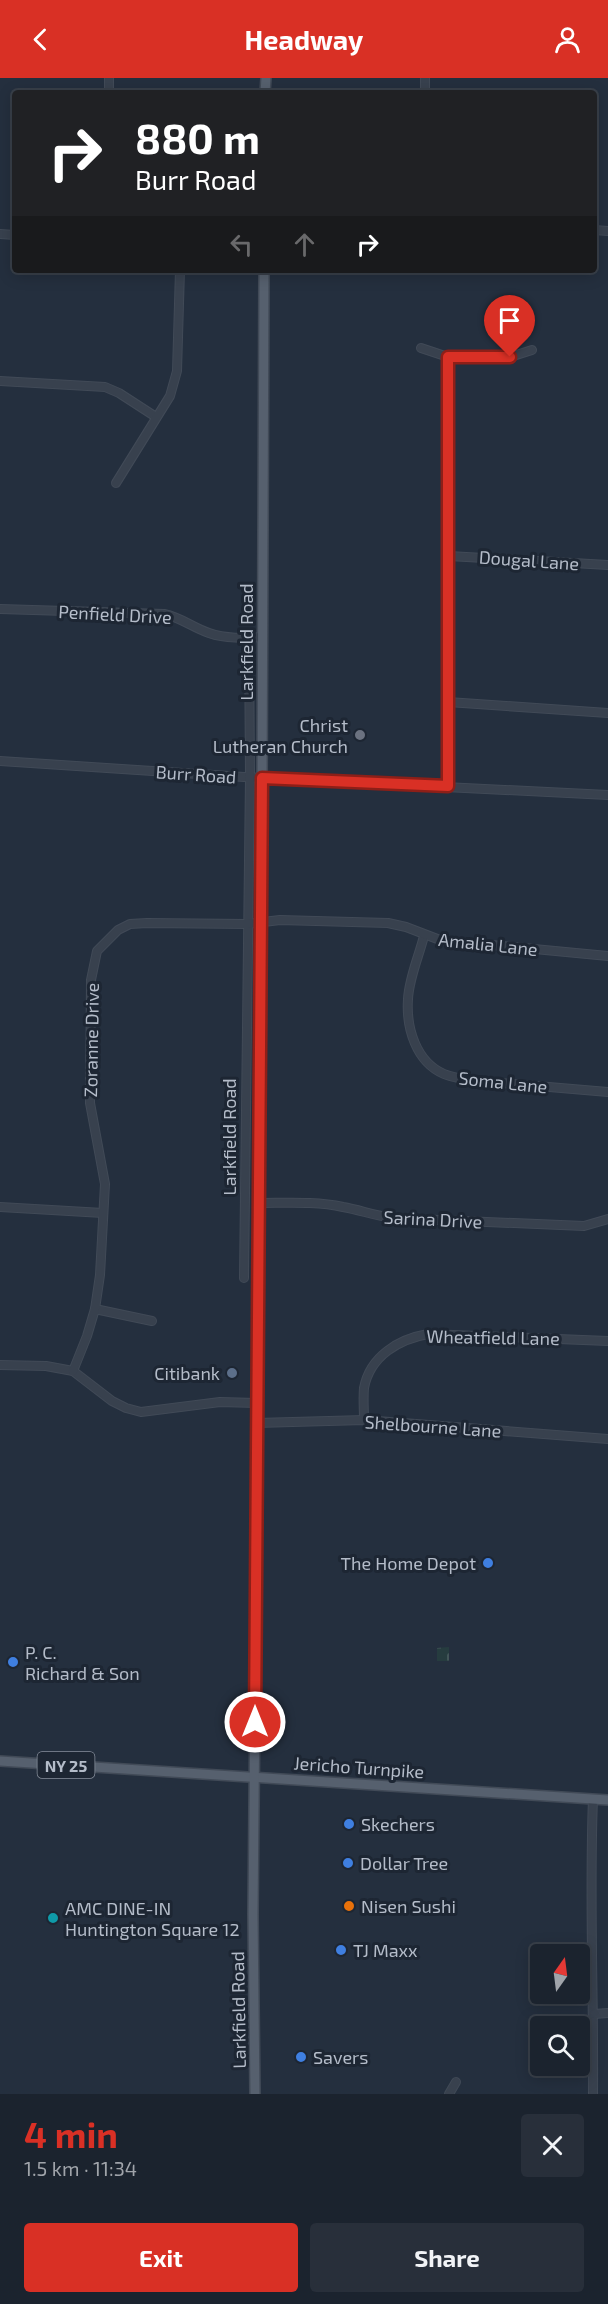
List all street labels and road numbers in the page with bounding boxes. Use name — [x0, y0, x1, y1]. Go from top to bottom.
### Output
street label: Dougal Lane — [478, 546, 580, 574]
street label: Larkfield Road — [235, 583, 257, 701]
street label: Penfield Drive — [58, 600, 172, 628]
street label: Burr Road — [155, 760, 237, 788]
street label: Amalia Lane — [437, 928, 539, 960]
street label: Zoranne Drive — [79, 982, 103, 1098]
street label: Soma Lane — [457, 1066, 549, 1098]
street label: Larkfield Road — [218, 1078, 240, 1196]
street label: Sarina Drive — [383, 1205, 483, 1233]
street label: Wheatfield Lane — [426, 1325, 560, 1349]
street label: Shelbourne Lane — [364, 1410, 502, 1442]
street label: Jericho Turnpike — [293, 1751, 425, 1783]
road number: NY 25 — [38, 1752, 94, 1778]
street label: Larkfield Road — [226, 1951, 250, 2069]

